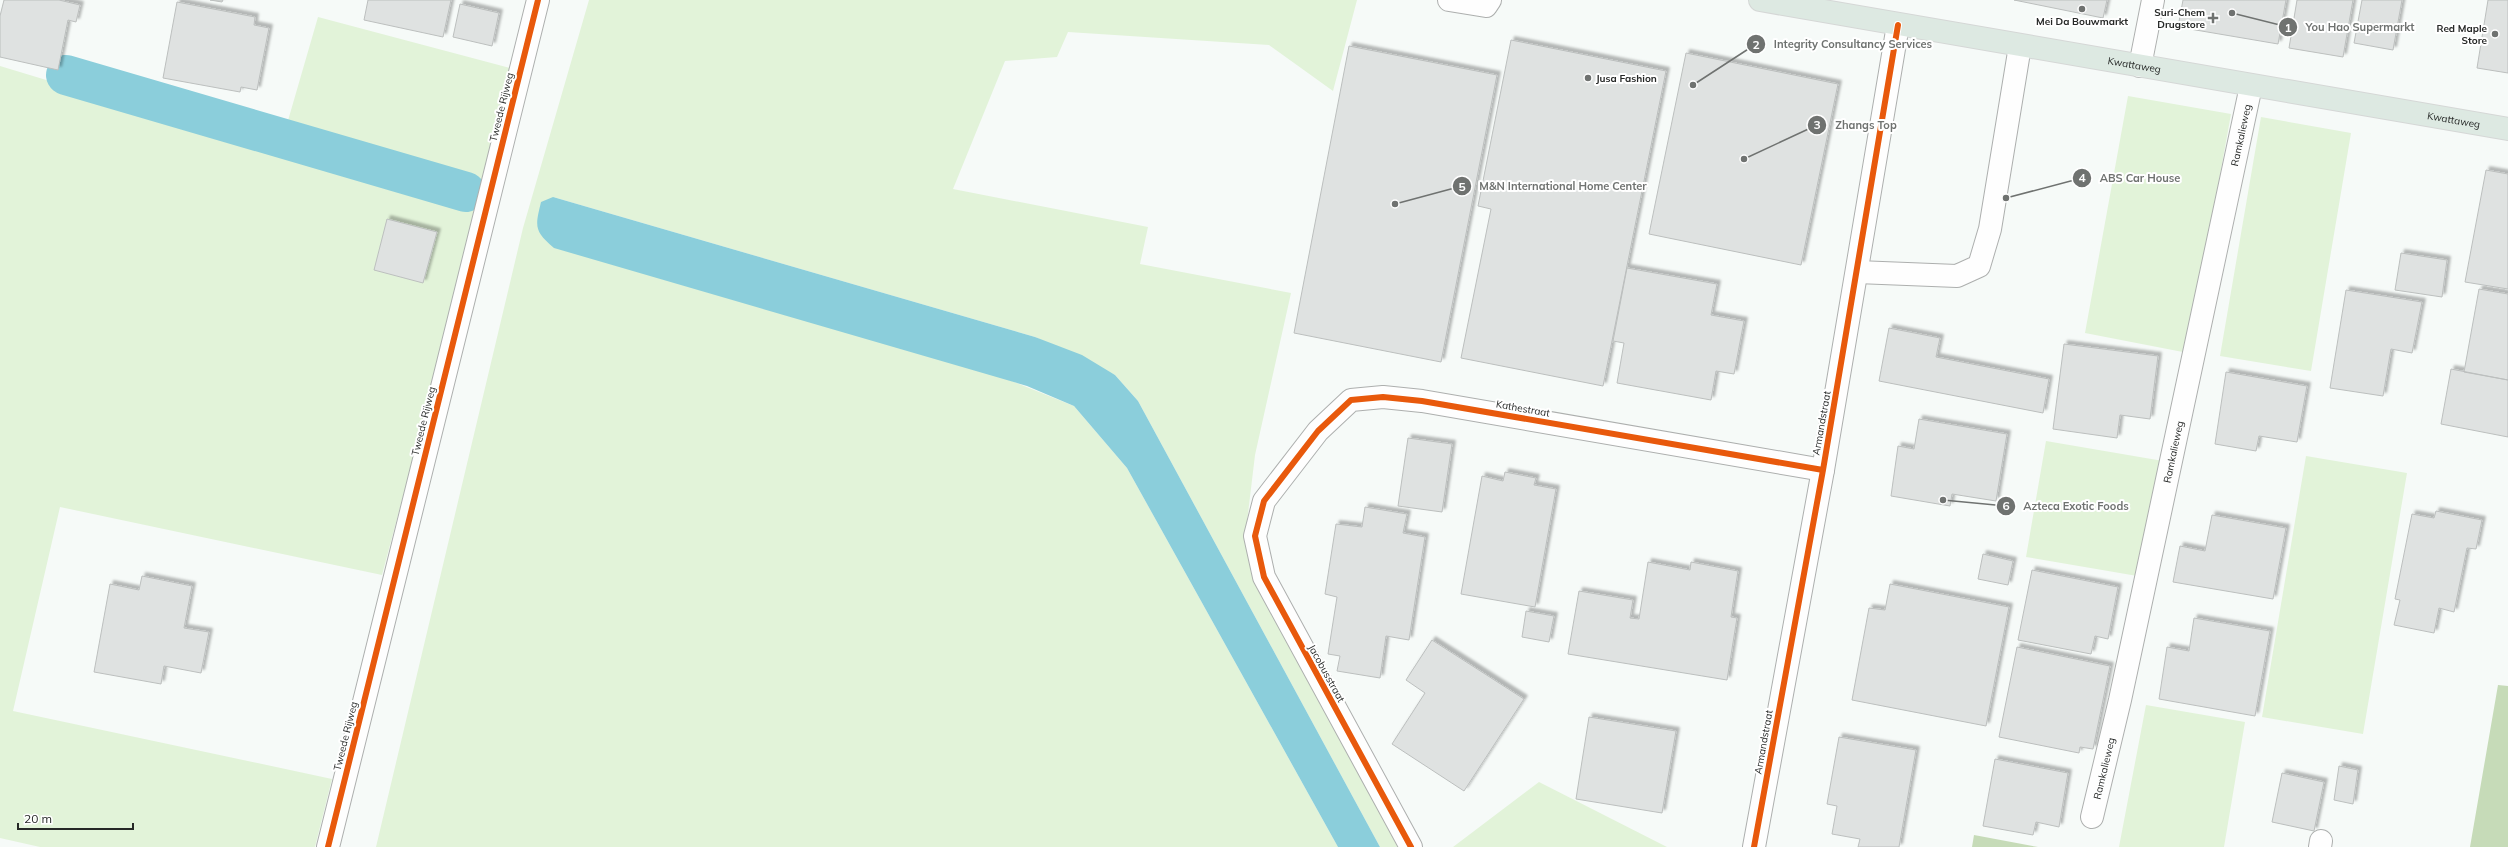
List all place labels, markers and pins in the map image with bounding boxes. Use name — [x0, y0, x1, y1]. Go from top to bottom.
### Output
marker: Mei Da Bouwmarkt — [2077, 4, 2087, 14]
place label: Suri-Chem Drugstore — [2154, 6, 2206, 31]
marker: Suri-Chem Drugstore — [2208, 13, 2218, 23]
place label: Mei Da Bouwmarkt — [2036, 15, 2128, 28]
callout: You Hao Supermarkt — [2278, 16, 2423, 39]
place label: Red Maple Store — [2437, 22, 2488, 47]
marker: Red Maple Store — [2490, 29, 2500, 39]
callout: Integrity Consultancy Services — [1746, 33, 1940, 56]
place label: Jusa Fashion — [1596, 72, 1657, 85]
marker: Jusa Fashion — [1583, 73, 1593, 83]
callout: Zhangs Top — [1807, 114, 1904, 137]
callout: ABS Car House — [2072, 167, 2188, 190]
callout: M&N International Home Center — [1452, 175, 1655, 198]
callout: Azteca Exotic Foods — [1996, 494, 2137, 517]

